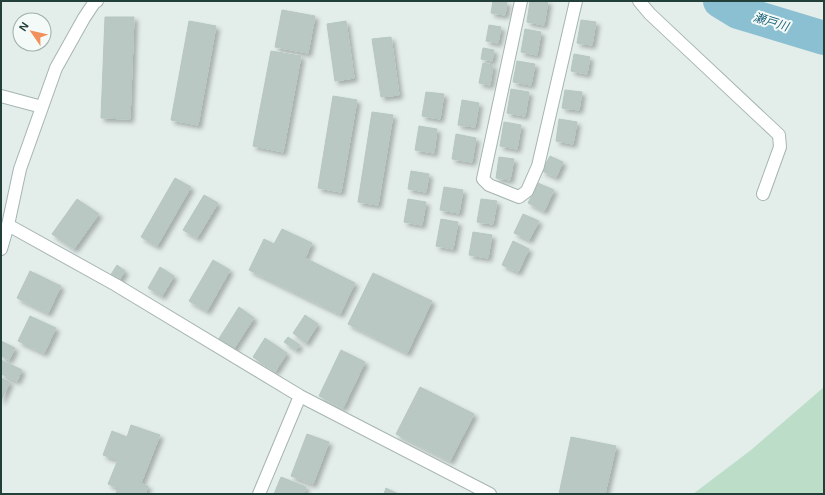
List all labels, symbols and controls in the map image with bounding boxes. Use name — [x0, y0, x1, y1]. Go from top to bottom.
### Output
water label: 瀬戸川 — [752, 10, 792, 35]
north arrow — [12, 12, 52, 52]
text: N — [17, 20, 31, 33]

